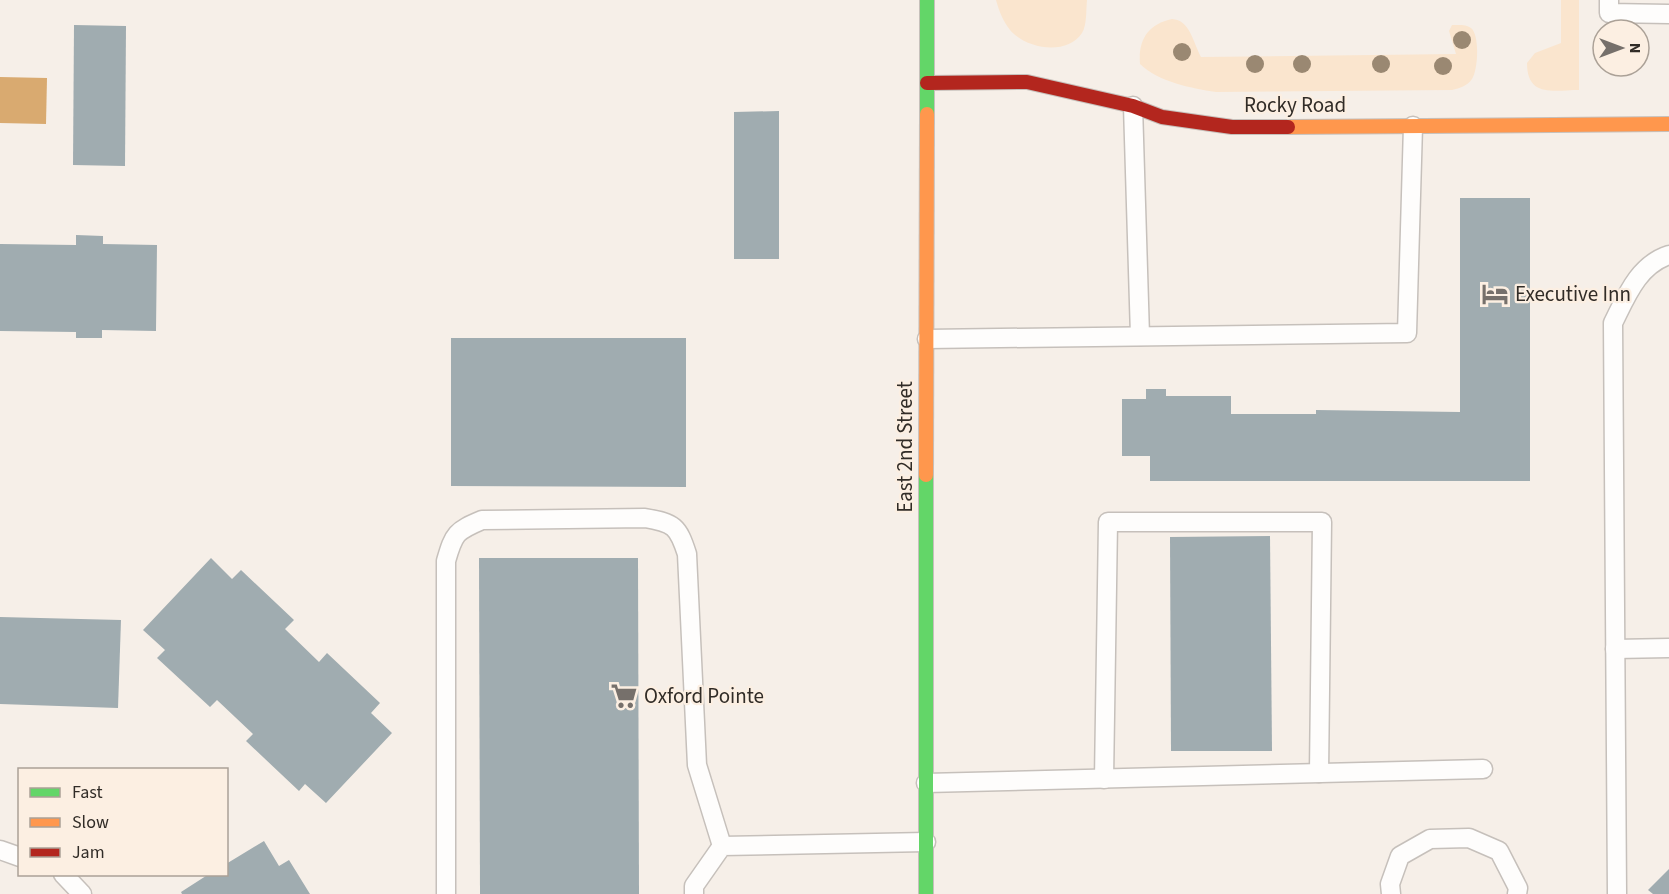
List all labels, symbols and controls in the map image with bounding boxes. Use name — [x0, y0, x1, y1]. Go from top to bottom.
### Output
north arrow — [1591, 18, 1651, 78]
text: N — [1624, 43, 1646, 53]
street label: Rocky Road — [1244, 90, 1346, 120]
hotel icon: Executive Inn — [1480, 279, 1510, 309]
place label: Executive Inn — [1515, 279, 1631, 309]
street label: East 2nd Street — [890, 381, 920, 513]
supermarket icon: Oxford Pointe — [609, 681, 639, 711]
place label: Oxford Pointe — [644, 681, 764, 711]
legend — [18, 768, 228, 876]
text: Fast — [72, 780, 103, 805]
text: Slow — [72, 810, 109, 835]
text: Jam — [72, 840, 105, 865]

